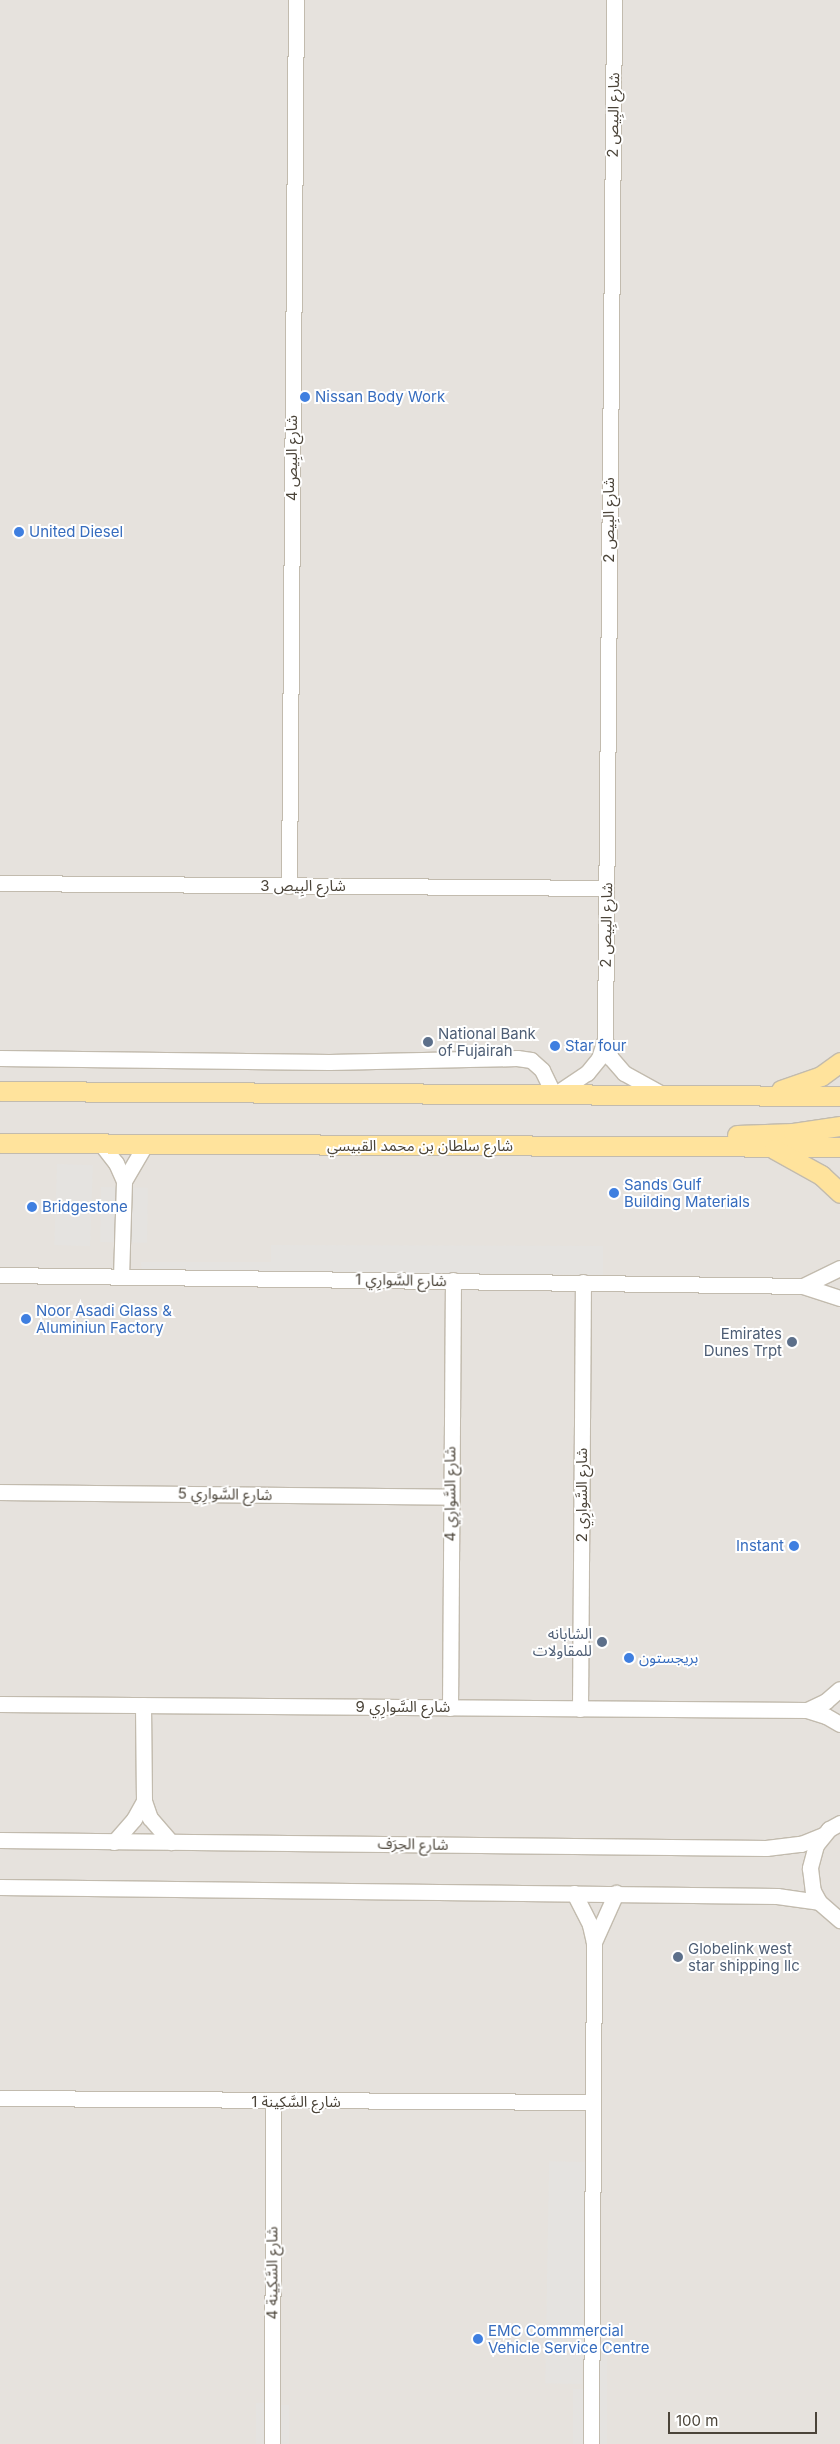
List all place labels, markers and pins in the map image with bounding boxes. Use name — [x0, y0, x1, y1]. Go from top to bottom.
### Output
place label: Nissan Body Work — [315, 388, 445, 406]
marker: Nissan Body Work — [299, 391, 311, 403]
place label: United Diesel — [29, 523, 123, 541]
marker: United Diesel — [13, 526, 25, 538]
place label: National Bank of Fujairah — [438, 1024, 536, 1059]
marker: National Bank of Fujairah — [422, 1036, 434, 1048]
place label: Star four — [565, 1037, 627, 1055]
marker: Star four — [549, 1040, 561, 1052]
place label: Sands Gulf Building Materials — [624, 1175, 750, 1210]
marker: Sands Gulf Building Materials — [608, 1187, 620, 1199]
place label: Bridgestone — [42, 1198, 128, 1216]
marker: Bridgestone — [26, 1201, 38, 1213]
place label: Noor Asadi Glass & Aluminiun Factory — [36, 1301, 172, 1336]
marker: Noor Asadi Glass & Aluminiun Factory — [20, 1313, 32, 1325]
place label: Emirates Dunes Trpt — [704, 1324, 782, 1359]
marker: Emirates Dunes Trpt — [786, 1336, 798, 1348]
place label: Instant — [736, 1537, 784, 1555]
marker: Instant — [788, 1540, 800, 1552]
place label: الشابانه للمقاولات — [533, 1624, 592, 1659]
marker: الشابانه للمقاولات — [596, 1636, 608, 1648]
place label: بريجستون — [639, 1649, 698, 1667]
marker: بريجستون — [623, 1652, 635, 1664]
place label: Globelink west star shipping llc — [688, 1939, 800, 1974]
marker: Globelink west star shipping llc — [672, 1951, 684, 1963]
place label: EMC Commmercial Vehicle Service Centre — [488, 2321, 649, 2356]
marker: EMC Commmercial Vehicle Service Centre — [472, 2333, 484, 2345]

